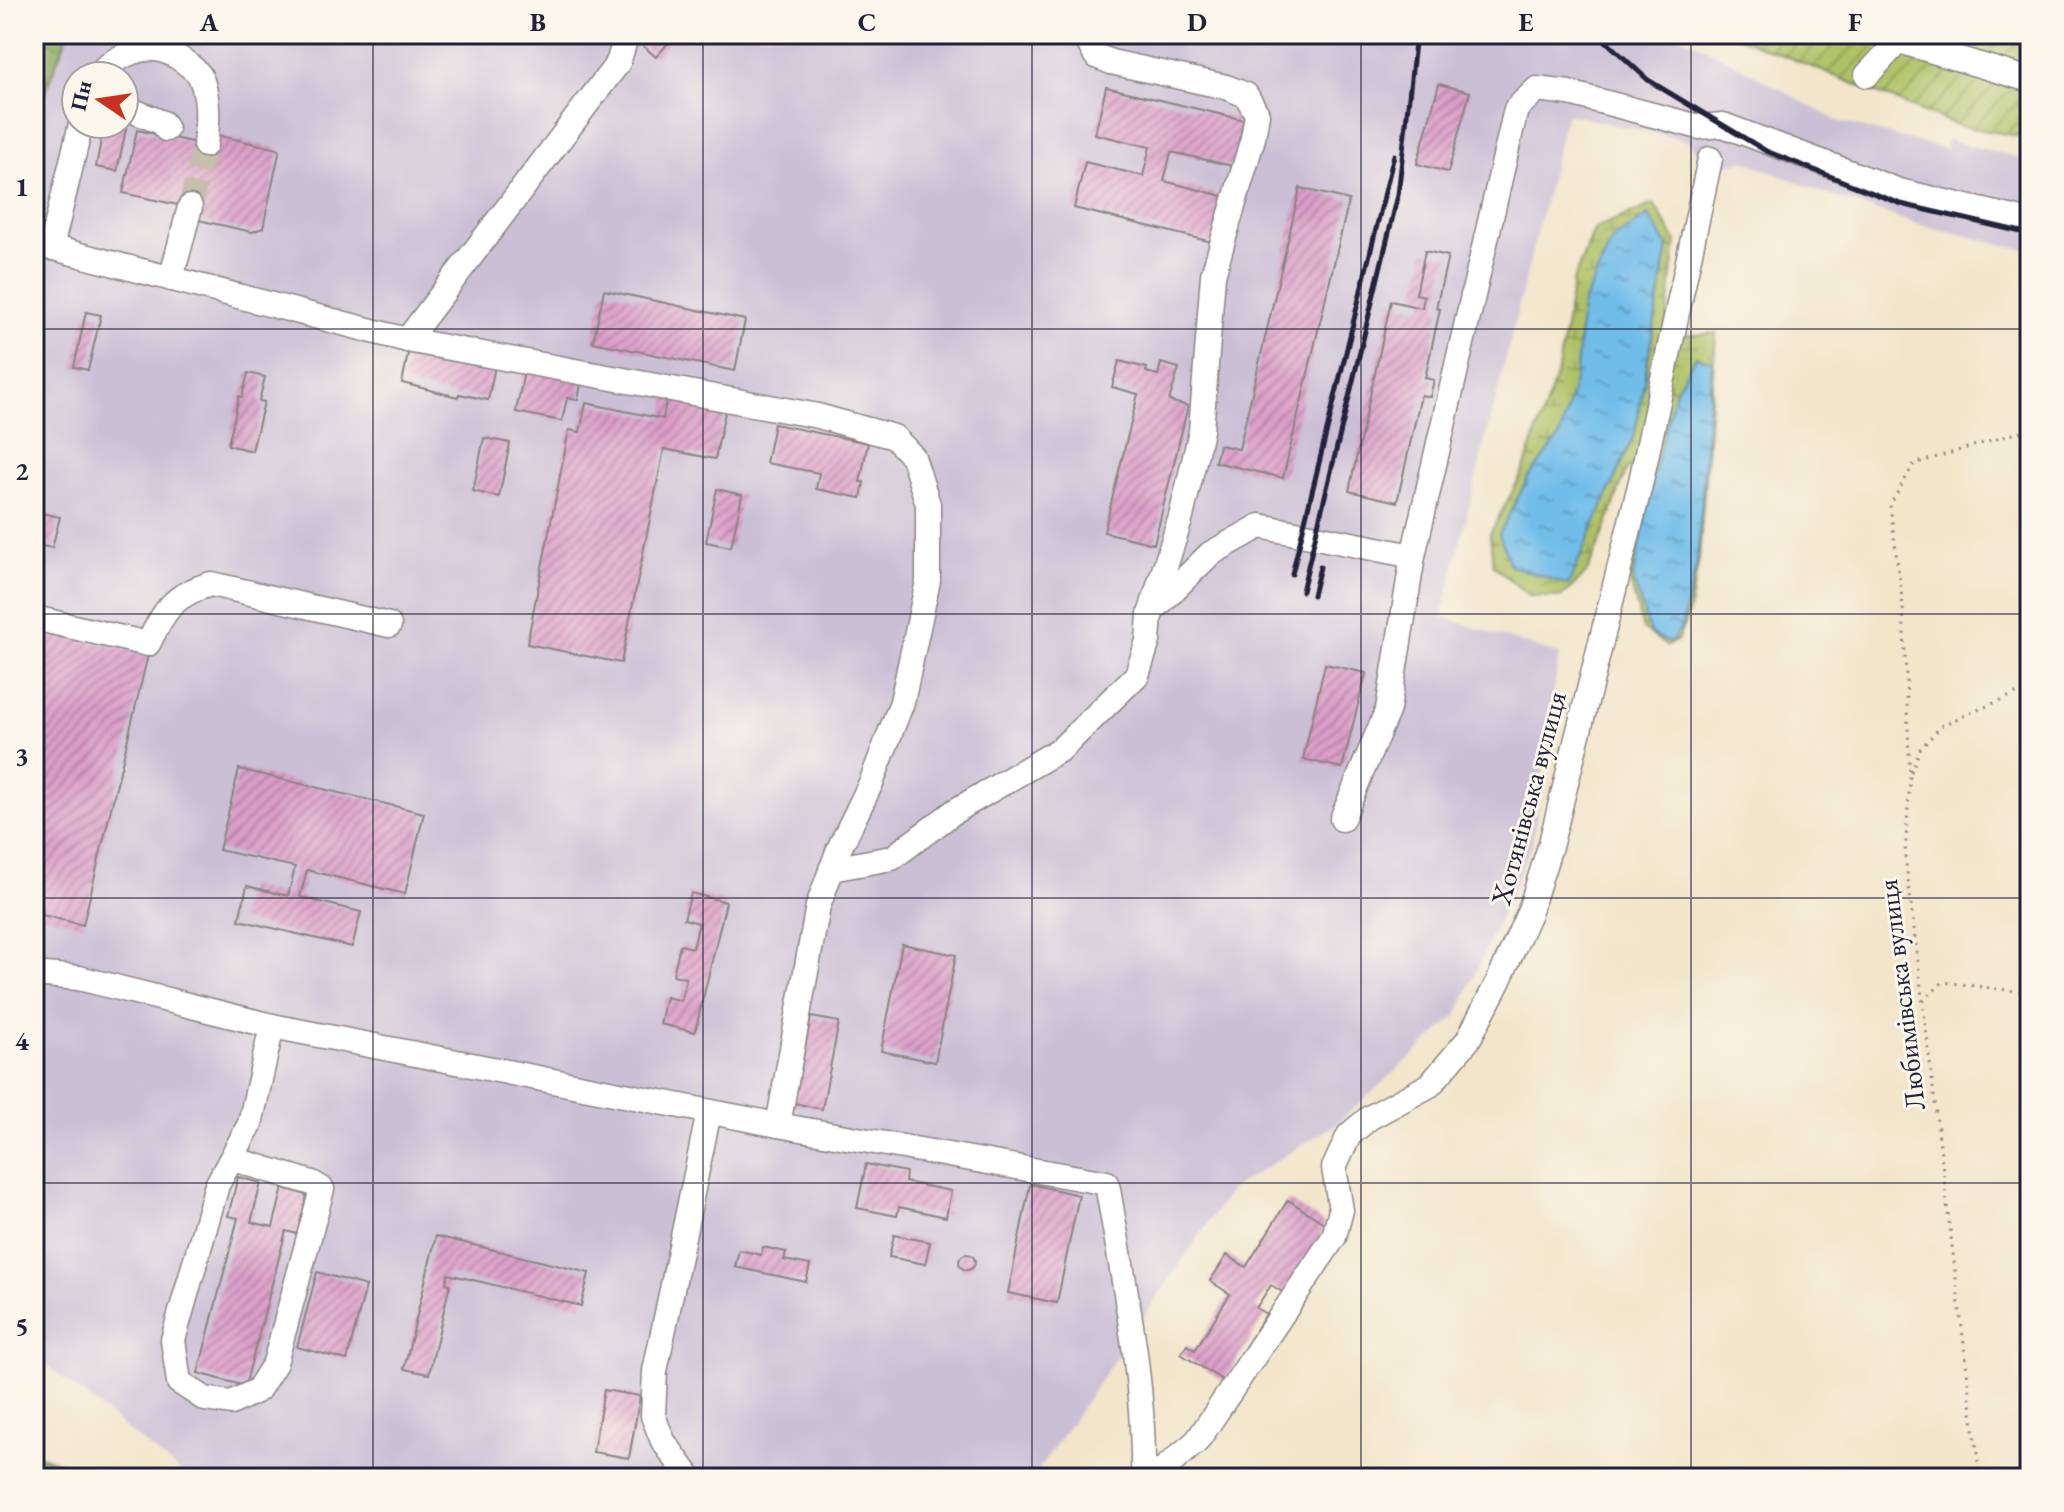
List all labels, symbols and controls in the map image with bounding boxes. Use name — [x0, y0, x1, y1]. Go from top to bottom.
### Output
text: A — [199, 5, 219, 39]
text: B — [530, 5, 546, 39]
text: C — [858, 5, 876, 39]
text: D — [1187, 5, 1207, 39]
text: E — [1519, 5, 1534, 39]
text: F — [1848, 5, 1862, 39]
north arrow — [60, 60, 140, 140]
text: Пн — [63, 77, 99, 114]
text: 1 — [15, 170, 29, 204]
text: 2 — [15, 454, 29, 488]
street label: Хотянівська вулиця — [1482, 687, 1574, 910]
text: 3 — [15, 739, 29, 773]
street label: Любимівська вулиця — [1869, 877, 1933, 1113]
text: 4 — [15, 1024, 29, 1058]
text: 5 — [15, 1309, 29, 1343]

